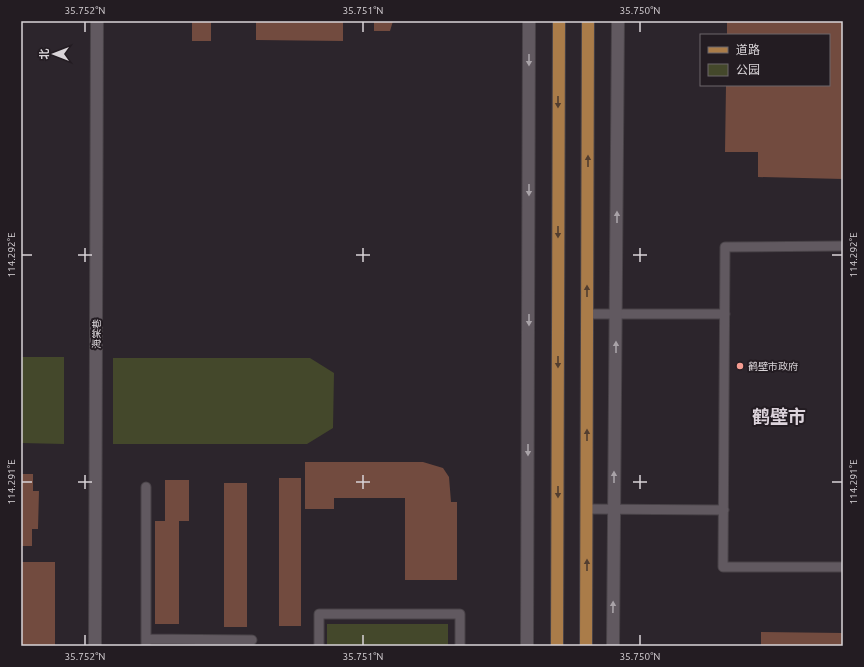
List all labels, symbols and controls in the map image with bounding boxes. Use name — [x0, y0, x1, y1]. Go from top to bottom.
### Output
text: 35.752°N — [64, 5, 106, 16]
text: 35.751°N — [342, 5, 384, 16]
text: 35.750°N — [619, 5, 661, 16]
north arrow — [34, 34, 74, 74]
legend — [700, 34, 830, 86]
text: 道路 — [736, 43, 760, 56]
text: 北 — [38, 49, 50, 60]
one-way arrow — [526, 54, 532, 67]
text: 公园 — [736, 63, 760, 76]
one-way arrow — [555, 96, 561, 109]
one-way arrow — [585, 154, 591, 167]
one-way arrow — [526, 184, 532, 197]
one-way arrow — [614, 210, 620, 223]
one-way arrow — [555, 226, 561, 239]
text: 114.292°E — [6, 232, 17, 278]
text: 114.292°E — [848, 232, 859, 278]
one-way arrow — [584, 284, 590, 297]
one-way arrow — [526, 314, 532, 327]
street label: 海棠巷 — [91, 319, 102, 349]
one-way arrow — [612, 341, 619, 353]
one-way arrow — [555, 356, 561, 369]
marker: 鹤壁市政府 — [735, 361, 745, 371]
place label: 鹤壁市政府 — [748, 361, 798, 372]
district label: 鹤壁市 — [752, 406, 806, 426]
one-way arrow — [584, 428, 590, 441]
one-way arrow — [525, 444, 531, 457]
text: 114.291°E — [6, 459, 17, 505]
text: 114.291°E — [848, 459, 859, 505]
one-way arrow — [611, 470, 617, 483]
one-way arrow — [555, 486, 561, 499]
one-way arrow — [584, 558, 590, 571]
one-way arrow — [610, 600, 616, 613]
text: 35.752°N — [64, 651, 106, 662]
text: 35.751°N — [342, 651, 384, 662]
text: 35.750°N — [619, 651, 661, 662]

